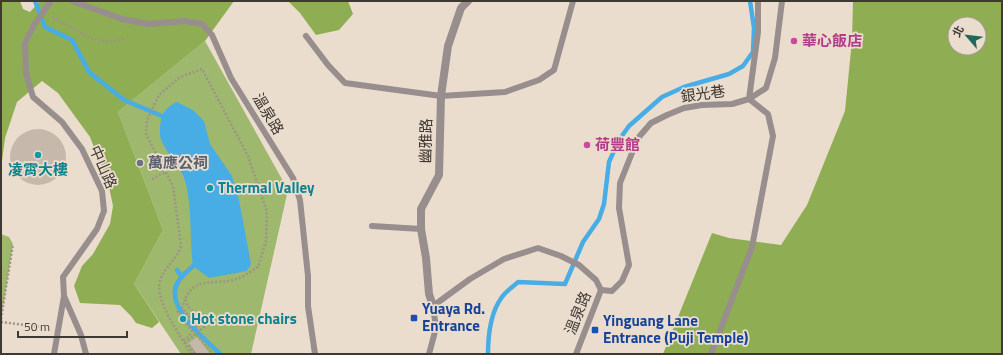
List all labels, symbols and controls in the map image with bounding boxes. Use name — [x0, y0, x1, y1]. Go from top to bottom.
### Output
north arrow — [947, 16, 987, 56]
text: 北 — [949, 23, 968, 40]
place label: 華心飯店 — [802, 29, 862, 52]
marker: 華心飯店 — [789, 36, 799, 46]
street label: 銀光巷 — [679, 79, 727, 108]
street label: 溫泉路 — [247, 89, 290, 139]
street label: 幽雅路 — [414, 118, 437, 164]
place label: 荷豐館 — [595, 133, 640, 156]
marker: 荷豐館 — [582, 140, 592, 150]
street label: 中山路 — [84, 142, 123, 192]
marker: 凌霄大樓 — [33, 150, 43, 160]
place label: 萬應公祠 — [148, 151, 208, 174]
place label: 凌霄大樓 — [8, 158, 68, 181]
marker: 萬應公祠 — [135, 158, 145, 168]
place label: Thermal Valley — [218, 176, 315, 199]
marker: Thermal Valley — [205, 183, 215, 193]
street label: 溫泉路 — [558, 288, 597, 338]
place label: Yuaya Rd. Entrance — [422, 297, 485, 337]
place label: Hot stone chairs — [191, 307, 297, 330]
place label: Yinguang Lane Entrance (Puji Temple) — [603, 309, 749, 349]
scale bar — [18, 313, 127, 339]
marker: Yuaya Rd. Entrance — [409, 313, 419, 323]
marker: Hot stone chairs — [178, 314, 188, 324]
text: 50 m — [24, 317, 50, 336]
marker: Yinguang Lane Entrance (Puji Temple) — [590, 325, 600, 335]

